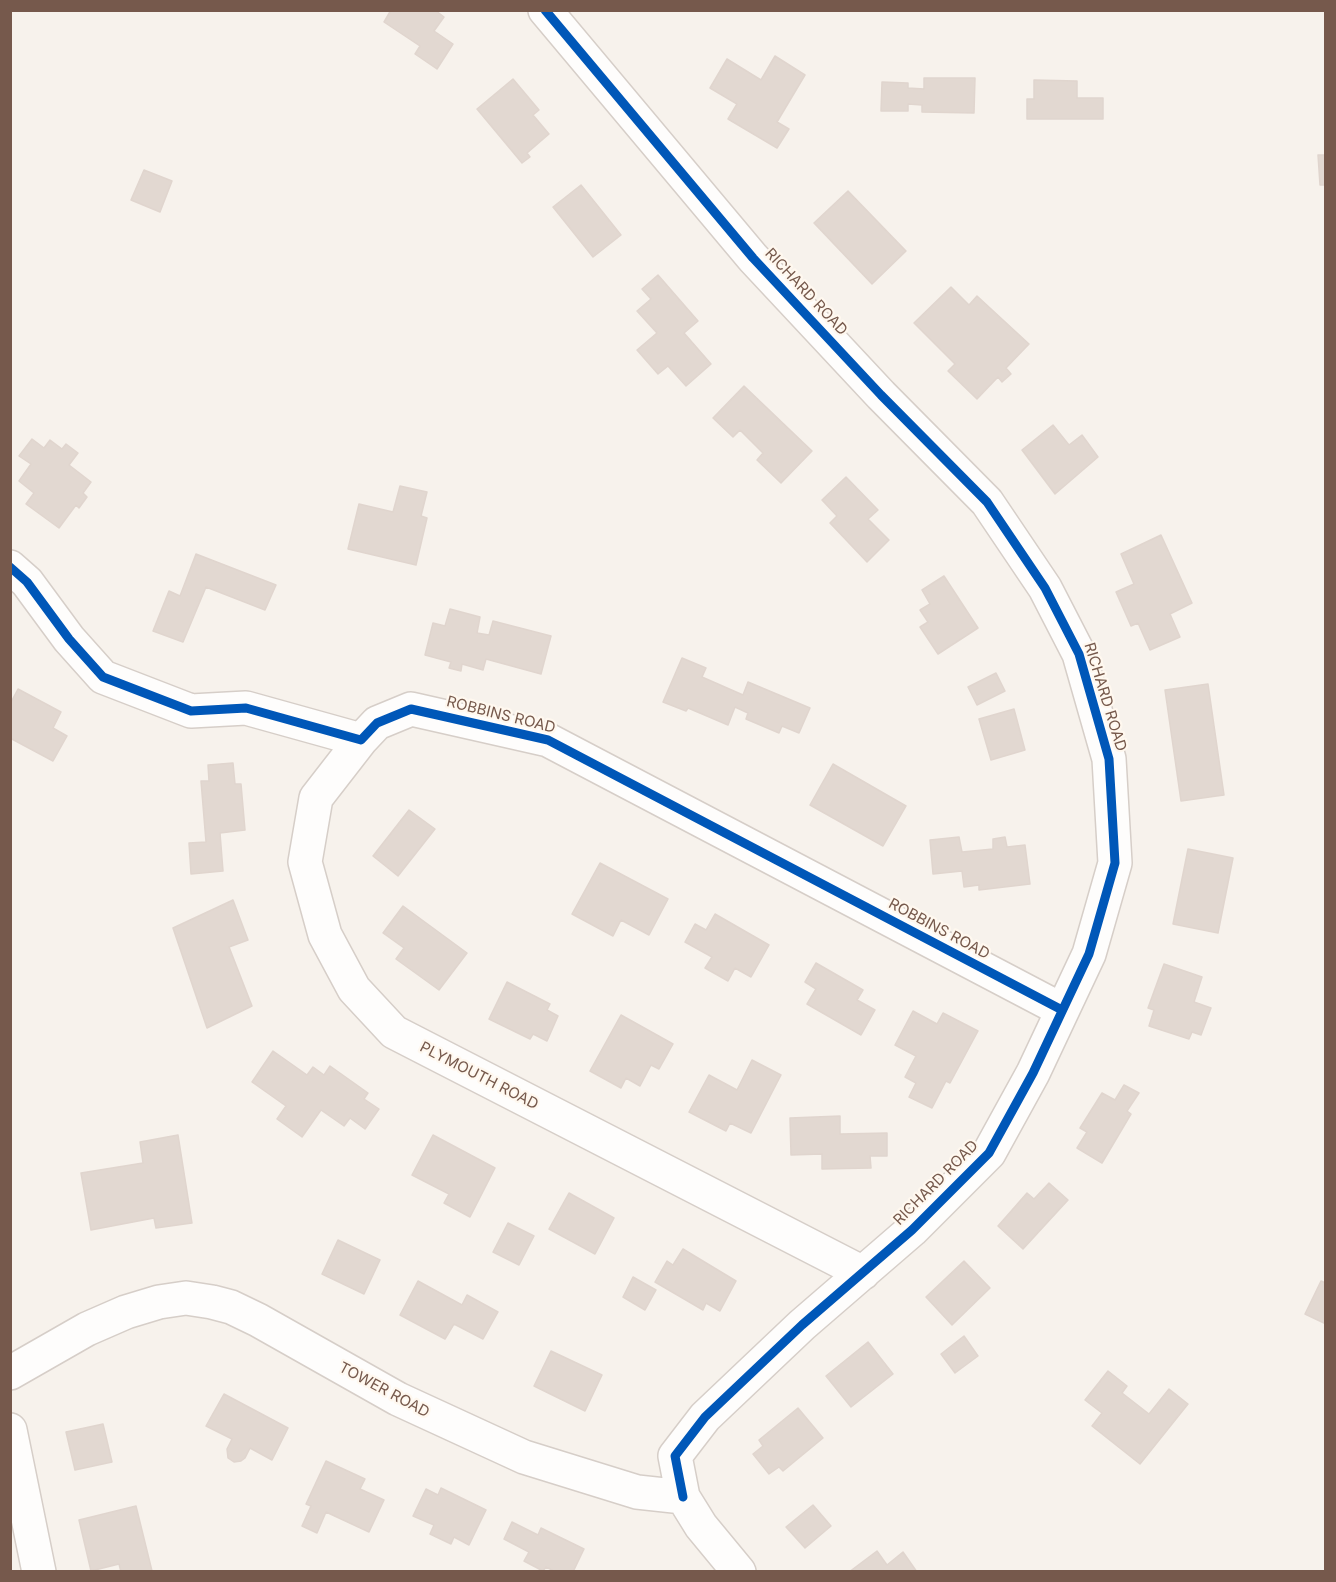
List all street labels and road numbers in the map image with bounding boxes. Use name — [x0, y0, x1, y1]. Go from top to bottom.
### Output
street label: RICHARD ROAD — [761, 245, 851, 339]
street label: RICHARD ROAD — [1080, 641, 1130, 753]
street label: ROBBINS ROAD — [445, 693, 557, 737]
street label: ROBBINS ROAD — [885, 895, 993, 963]
street label: PLYMOUTH ROAD — [417, 1038, 541, 1114]
street label: RICHARD ROAD — [890, 1137, 982, 1229]
street label: TOWER ROAD — [336, 1359, 432, 1421]

